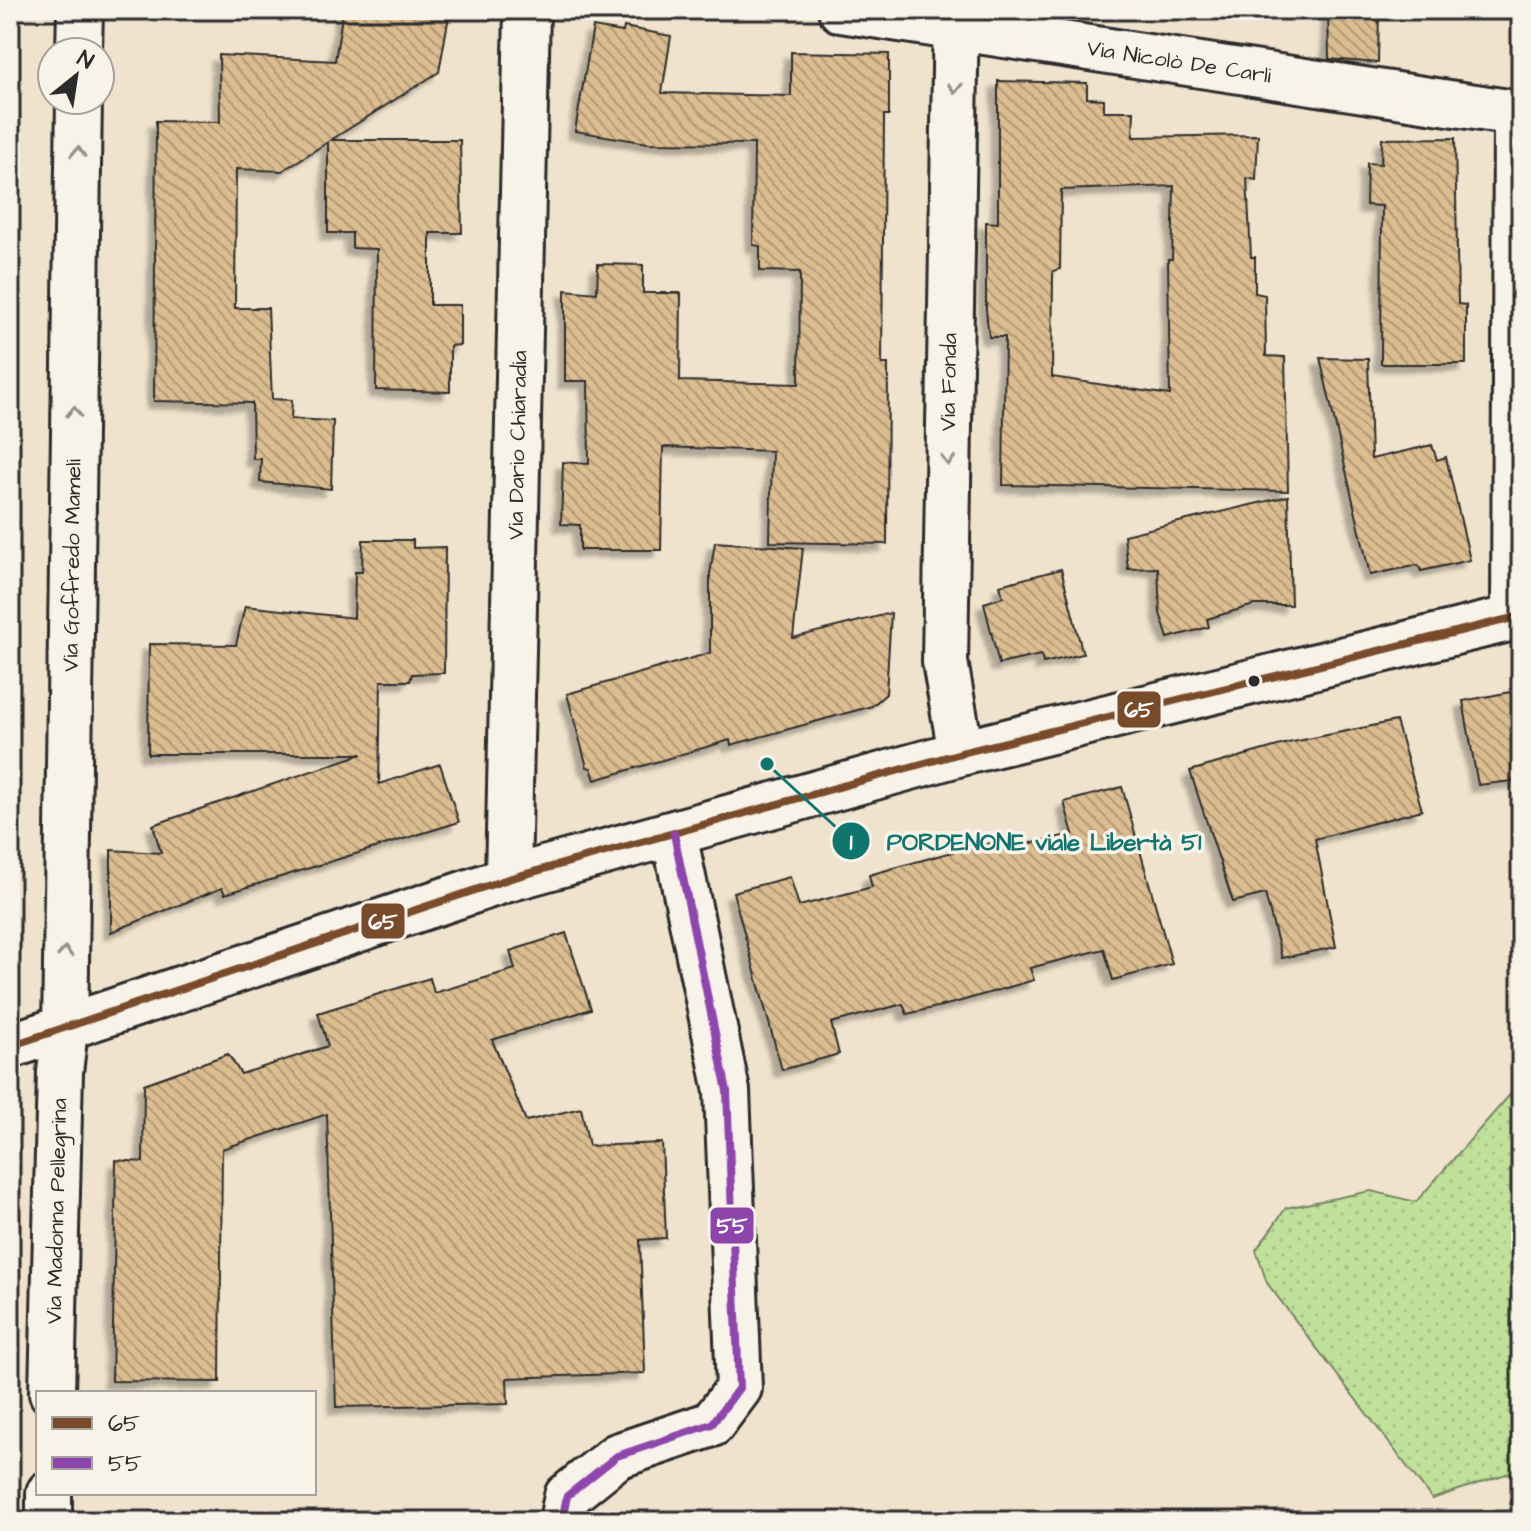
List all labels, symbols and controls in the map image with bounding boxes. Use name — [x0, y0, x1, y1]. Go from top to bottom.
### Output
street label: Via Nicolò De Carli — [1085, 32, 1273, 91]
north arrow — [36, 36, 116, 116]
text: N — [72, 43, 99, 77]
one-way arrow — [946, 82, 963, 95]
one-way arrow — [69, 145, 87, 158]
street label: Via Fonda — [933, 333, 965, 431]
street label: Via Dario Chiaradia — [500, 350, 535, 540]
one-way arrow — [65, 405, 82, 418]
one-way arrow — [939, 454, 957, 467]
street label: Via Goffredo Mameli — [55, 459, 89, 672]
unlabelled marker — [1246, 673, 1262, 689]
line badge: 65 — [1116, 690, 1162, 729]
text: 65 — [1124, 695, 1154, 726]
callout: PORDENONE viale Libertà 51 — [831, 817, 1217, 865]
text: 1 — [849, 826, 853, 860]
text: PORDENONE viale Libertà 51 — [887, 826, 1202, 860]
line badge: 65 — [360, 902, 406, 940]
text: 65 — [368, 907, 398, 938]
one-way arrow — [56, 945, 74, 958]
street label: Via Madonna Pellegrina — [38, 1098, 75, 1324]
line badge: 55 — [709, 1206, 755, 1245]
text: 55 — [716, 1211, 748, 1242]
legend — [36, 1391, 316, 1495]
text: 65 — [108, 1407, 140, 1441]
text: 55 — [108, 1447, 142, 1481]

